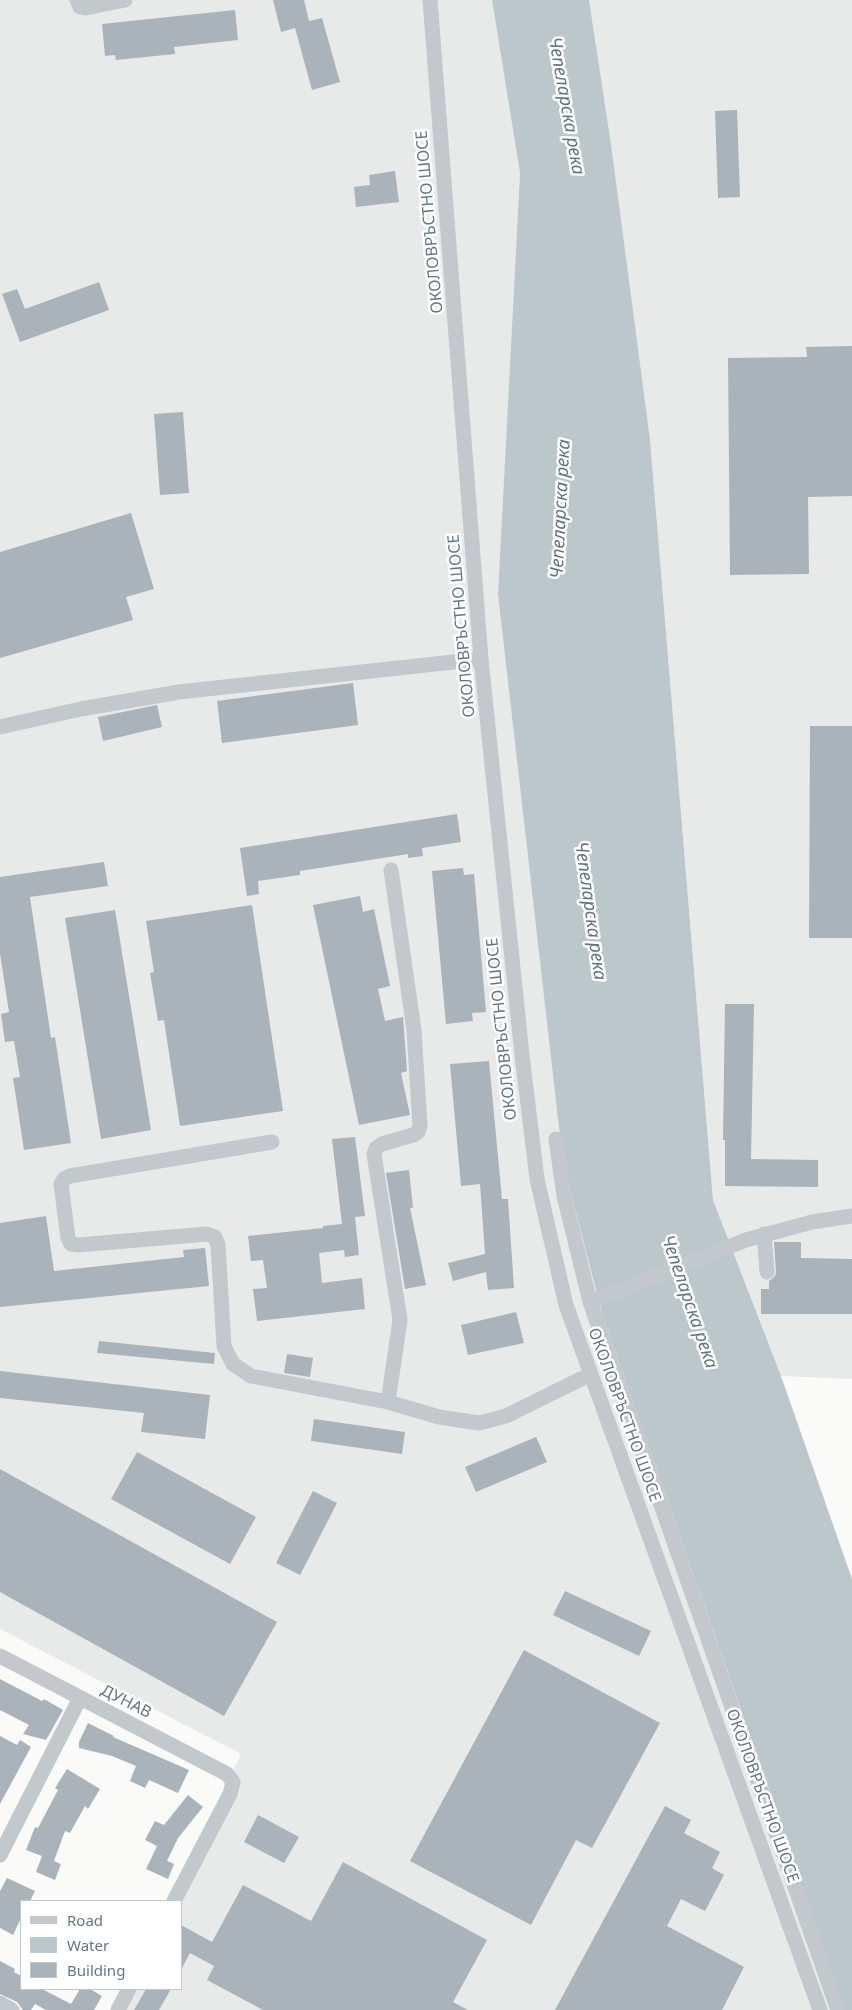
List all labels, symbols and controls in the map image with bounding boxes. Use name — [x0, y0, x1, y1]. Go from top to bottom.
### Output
water label: Чепеларска река — [543, 35, 589, 177]
street label: ОКОЛОВРЪСТНО ШОСЕ — [412, 130, 448, 314]
water label: Чепеларска река — [547, 439, 575, 579]
street label: ОКОЛОВРЪСТНО ШОСЕ — [444, 534, 480, 718]
water label: Чепеларска река — [570, 840, 610, 982]
street label: ОКОЛОВРЪСТНО ШОСЕ — [483, 937, 521, 1121]
water label: Чепеларска река — [656, 1232, 722, 1372]
street label: ОКОЛОВРЪСТНО ШОСЕ — [584, 1326, 664, 1504]
street label: ДУНАВ — [98, 1681, 154, 1723]
street label: ОКОЛОВРЪСТНО ШОСЕ — [722, 1707, 802, 1885]
legend — [20, 1900, 182, 1990]
text: Road — [67, 1910, 103, 1930]
text: Water — [67, 1935, 109, 1955]
text: Building — [67, 1960, 125, 1980]

